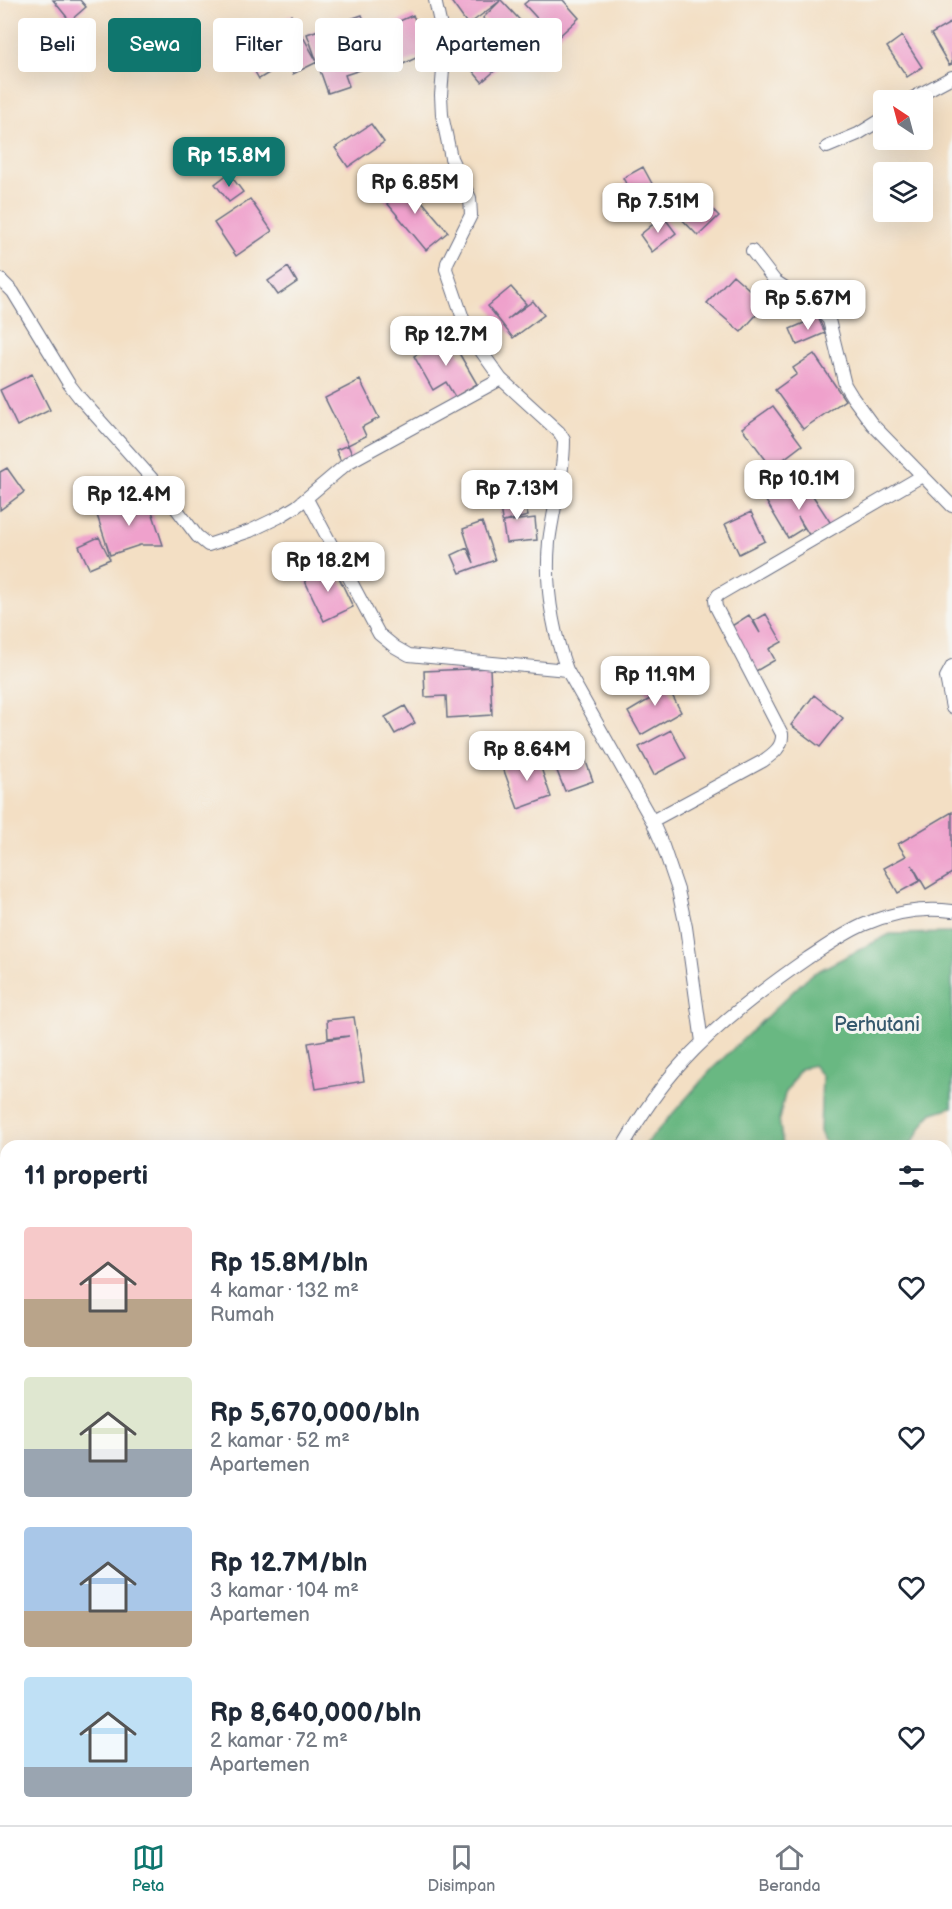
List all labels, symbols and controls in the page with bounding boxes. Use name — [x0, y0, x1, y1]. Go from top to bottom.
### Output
chip: Beli — [18, 18, 96, 72]
chip: Sewa — [108, 18, 201, 72]
chip: Filter — [213, 18, 303, 72]
chip: Baru — [315, 18, 403, 72]
chip: Apartemen — [415, 18, 562, 72]
north arrow — [873, 90, 933, 150]
map controls — [873, 90, 933, 222]
pin: Rp 15.8M — [167, 137, 291, 188]
text: Rp 15.8M — [187, 144, 271, 168]
button: layers — [873, 162, 933, 222]
pin: Rp 6.85M — [353, 164, 477, 215]
text: Rp 6.85M — [371, 171, 459, 195]
pin: Rp 7.51M — [596, 183, 720, 234]
text: Rp 7.51M — [616, 190, 700, 214]
pin: Rp 5.67M — [746, 280, 870, 331]
text: Rp 5.67M — [765, 287, 851, 311]
pin: Rp 12.7M — [384, 316, 508, 367]
text: Rp 12.7M — [404, 323, 488, 347]
pin: Rp 10.1M — [737, 460, 861, 511]
text: Rp 10.1M — [758, 467, 840, 491]
pin: Rp 7.13M — [455, 470, 579, 521]
pin: Rp 12.4M — [67, 476, 191, 527]
text: Rp 7.13M — [475, 477, 559, 501]
text: Rp 12.4M — [87, 483, 171, 507]
pin: Rp 18.2M — [266, 542, 390, 593]
text: Rp 18.2M — [286, 549, 370, 573]
pin: Rp 11.9M — [593, 656, 717, 707]
text: Rp 11.9M — [615, 663, 695, 687]
pin: Rp 8.64M — [465, 731, 589, 782]
text: Rp 8.64M — [483, 738, 571, 762]
park label: Perhutani — [834, 1013, 920, 1037]
icon: filters — [895, 1160, 928, 1193]
text: 11 properti — [24, 1161, 148, 1192]
text: Rp 15.8M/bln — [210, 1248, 368, 1279]
icon: home — [72, 1251, 144, 1323]
icon: heart — [895, 1271, 928, 1304]
text: 4 kamar · 132 m² — [210, 1279, 359, 1303]
text: Rumah — [210, 1303, 274, 1327]
text: Rp 5,670,000/bln — [210, 1398, 420, 1429]
icon: home — [72, 1401, 144, 1473]
icon: heart — [895, 1421, 928, 1454]
text: 2 kamar · 52 m² — [210, 1429, 350, 1453]
text: Apartemen — [210, 1453, 310, 1477]
text: Rp 12.7M/bln — [210, 1548, 368, 1579]
icon: home — [72, 1551, 144, 1623]
icon: heart — [895, 1571, 928, 1604]
text: 3 kamar · 104 m² — [210, 1579, 359, 1603]
text: Apartemen — [210, 1603, 310, 1627]
text: Rp 8,640,000/bln — [210, 1698, 422, 1729]
icon: home — [72, 1701, 144, 1773]
icon: heart — [895, 1721, 928, 1754]
text: 2 kamar · 72 m² — [210, 1729, 348, 1753]
text: Apartemen — [210, 1753, 310, 1777]
tab: Peta — [132, 1841, 165, 1896]
tab: Disimpan — [428, 1841, 495, 1896]
tab: Beranda — [758, 1841, 820, 1896]

